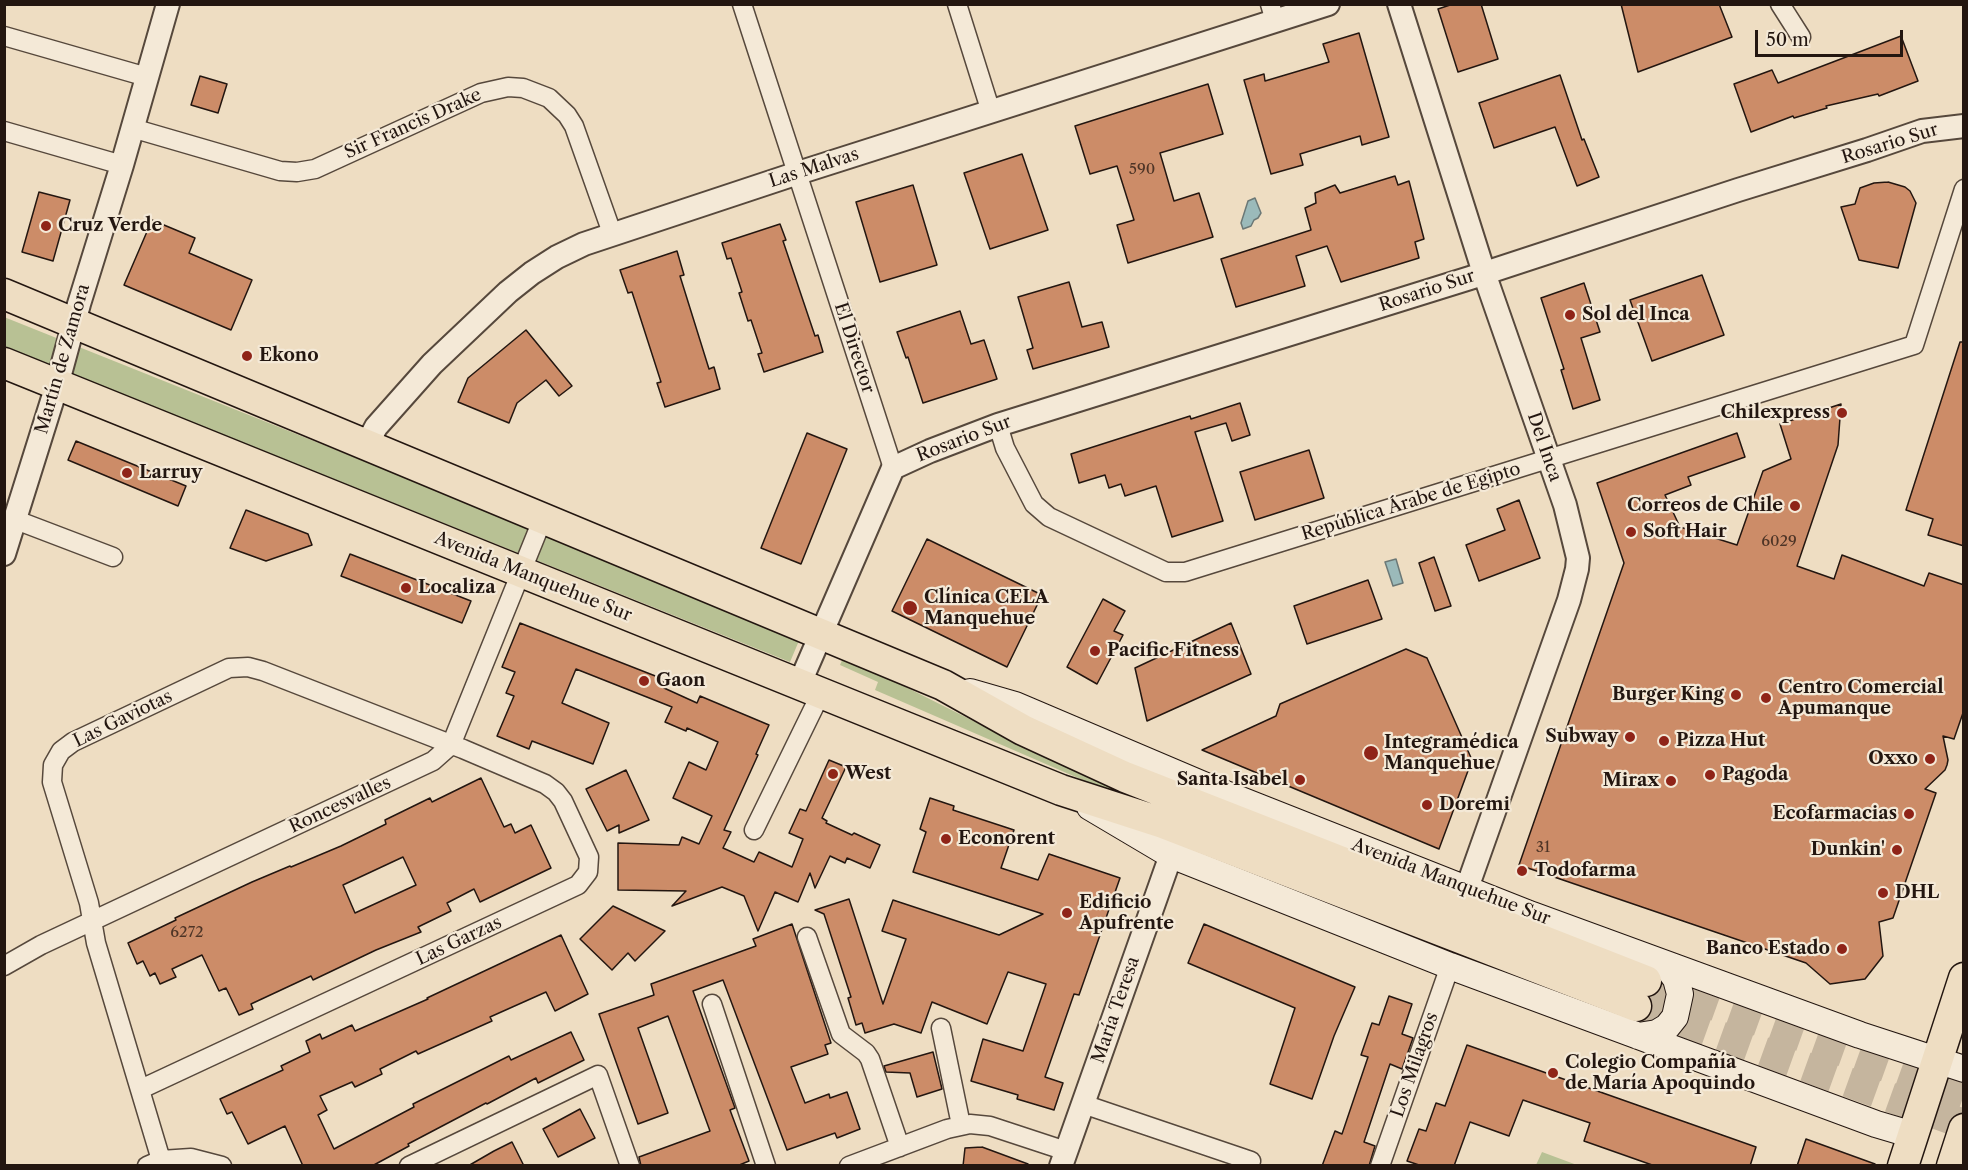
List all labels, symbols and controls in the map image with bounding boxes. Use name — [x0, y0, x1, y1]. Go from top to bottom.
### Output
scale bar — [1758, 18, 1906, 56]
text: 50 m — [1766, 29, 1809, 51]
street label: Sir Francis Drake — [341, 84, 485, 164]
street label: Rosario Sur — [1839, 119, 1941, 169]
street label: Las Malvas — [766, 143, 862, 193]
house number: 590 — [1129, 161, 1155, 179]
place label: Cruz Verde — [58, 215, 162, 237]
marker: Cruz Verde — [39, 219, 53, 233]
street label: Rosario Sur — [1376, 265, 1478, 317]
street label: Martín de Zamora — [31, 281, 95, 437]
street label: El Director — [829, 300, 879, 396]
place label: Sol del Inca — [1582, 304, 1690, 326]
marker: Sol del Inca — [1563, 308, 1577, 322]
place label: Ekono — [259, 345, 319, 367]
marker: Ekono — [240, 349, 254, 363]
place label: Chilexpress — [1721, 402, 1830, 424]
marker: Chilexpress — [1835, 406, 1849, 420]
street label: Del Inca — [1522, 410, 1566, 484]
street label: Rosario Sur — [914, 411, 1014, 467]
street label: República Árabe de Egipto — [1299, 458, 1523, 546]
place label: Larruy — [139, 462, 202, 484]
marker: Larruy — [120, 466, 134, 480]
place label: Correos de Chile — [1627, 495, 1783, 517]
marker: Correos de Chile — [1788, 499, 1802, 513]
place label: Soft Hair — [1643, 521, 1727, 543]
marker: Soft Hair — [1624, 525, 1638, 539]
street label: Avenida Manquehue Sur — [431, 527, 635, 627]
house number: 6029 — [1761, 533, 1797, 551]
place label: Localiza — [418, 577, 496, 599]
marker: Localiza — [399, 581, 413, 595]
place label: Clínica CELA Manquehue — [924, 587, 1049, 630]
marker: Clínica CELA Manquehue — [901, 599, 919, 617]
place label: Pacific Fitness — [1107, 640, 1239, 662]
marker: Pacific Fitness — [1088, 644, 1102, 658]
place label: Gaon — [656, 670, 705, 692]
marker: Gaon — [637, 674, 651, 688]
place label: Centro Comercial Apumanque — [1778, 677, 1944, 720]
place label: Burger King — [1612, 684, 1724, 706]
street label: Las Gaviotas — [70, 686, 176, 752]
marker: Burger King — [1729, 688, 1743, 702]
marker: Centro Comercial Apumanque — [1759, 691, 1773, 705]
place label: Subway — [1545, 726, 1618, 748]
marker: Subway — [1623, 730, 1637, 744]
place label: Pizza Hut — [1676, 730, 1765, 752]
place label: Integramédica Manquehue — [1384, 732, 1519, 774]
marker: Pizza Hut — [1657, 734, 1671, 748]
marker: Integramédica Manquehue — [1362, 744, 1380, 762]
place label: Oxxo — [1868, 748, 1918, 770]
marker: Oxxo — [1923, 752, 1937, 766]
place label: West — [845, 763, 891, 785]
place label: Pagoda — [1722, 764, 1789, 786]
marker: West — [826, 767, 840, 781]
marker: Pagoda — [1703, 768, 1717, 782]
place label: Santa Isabel — [1177, 769, 1288, 791]
place label: Mirax — [1603, 770, 1659, 792]
street label: Roncesvalles — [286, 772, 394, 838]
marker: Santa Isabel — [1293, 773, 1307, 787]
marker: Mirax — [1664, 774, 1678, 788]
place label: Doremi — [1439, 794, 1510, 816]
marker: Doremi — [1420, 798, 1434, 812]
place label: Ecofarmacias — [1772, 803, 1897, 825]
marker: Ecofarmacias — [1902, 807, 1916, 821]
place label: Econorent — [958, 828, 1055, 850]
marker: Econorent — [939, 832, 953, 846]
street label: Avenida Manquehue Sur — [1349, 834, 1553, 930]
house number: 31 — [1536, 839, 1550, 857]
place label: Dunkin' — [1811, 839, 1885, 861]
marker: Dunkin' — [1890, 843, 1904, 857]
place label: Todofarma — [1534, 860, 1636, 882]
marker: Todofarma — [1515, 864, 1529, 878]
place label: DHL — [1895, 882, 1939, 904]
marker: DHL — [1876, 886, 1890, 900]
place label: Edificio Apufrente — [1079, 892, 1174, 934]
marker: Edificio Apufrente — [1060, 906, 1074, 920]
street label: Las Garzas — [413, 912, 505, 970]
house number: 6272 — [170, 924, 204, 942]
place label: Banco Estado — [1706, 938, 1830, 960]
marker: Banco Estado — [1835, 942, 1849, 956]
street label: María Teresa — [1088, 954, 1144, 1066]
street label: Los Milagros — [1387, 1010, 1443, 1120]
place label: Colegio Compañía de María Apoquindo — [1565, 1052, 1755, 1094]
marker: Colegio Compañía de María Apoquindo — [1546, 1066, 1560, 1080]

